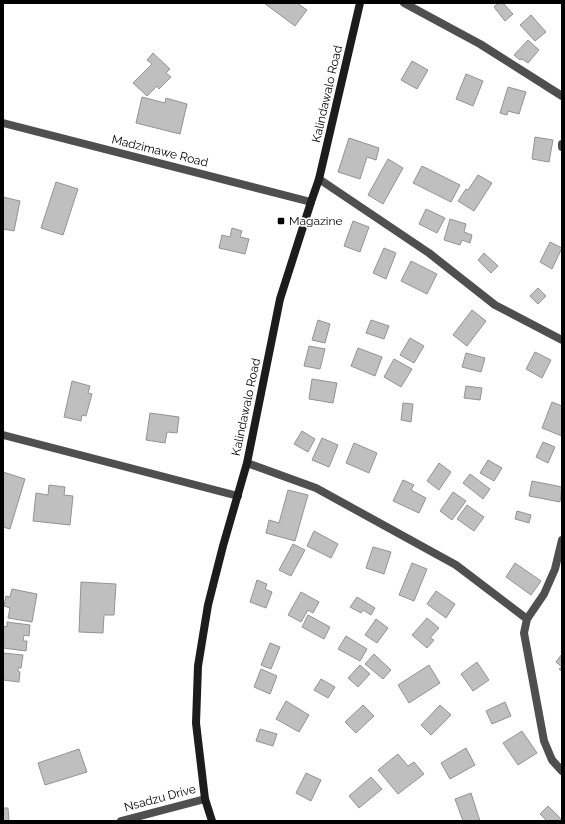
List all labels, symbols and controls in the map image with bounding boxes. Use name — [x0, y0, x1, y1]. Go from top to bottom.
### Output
street label: Kalindawalo Road — [309, 44, 345, 144]
street label: Madzimawe Road — [110, 132, 210, 170]
place label: Magazine — [289, 214, 343, 228]
marker: Magazine — [276, 216, 286, 226]
street label: Kalindawalo Road — [229, 357, 263, 457]
street label: Nsadzu Drive — [123, 782, 197, 814]

